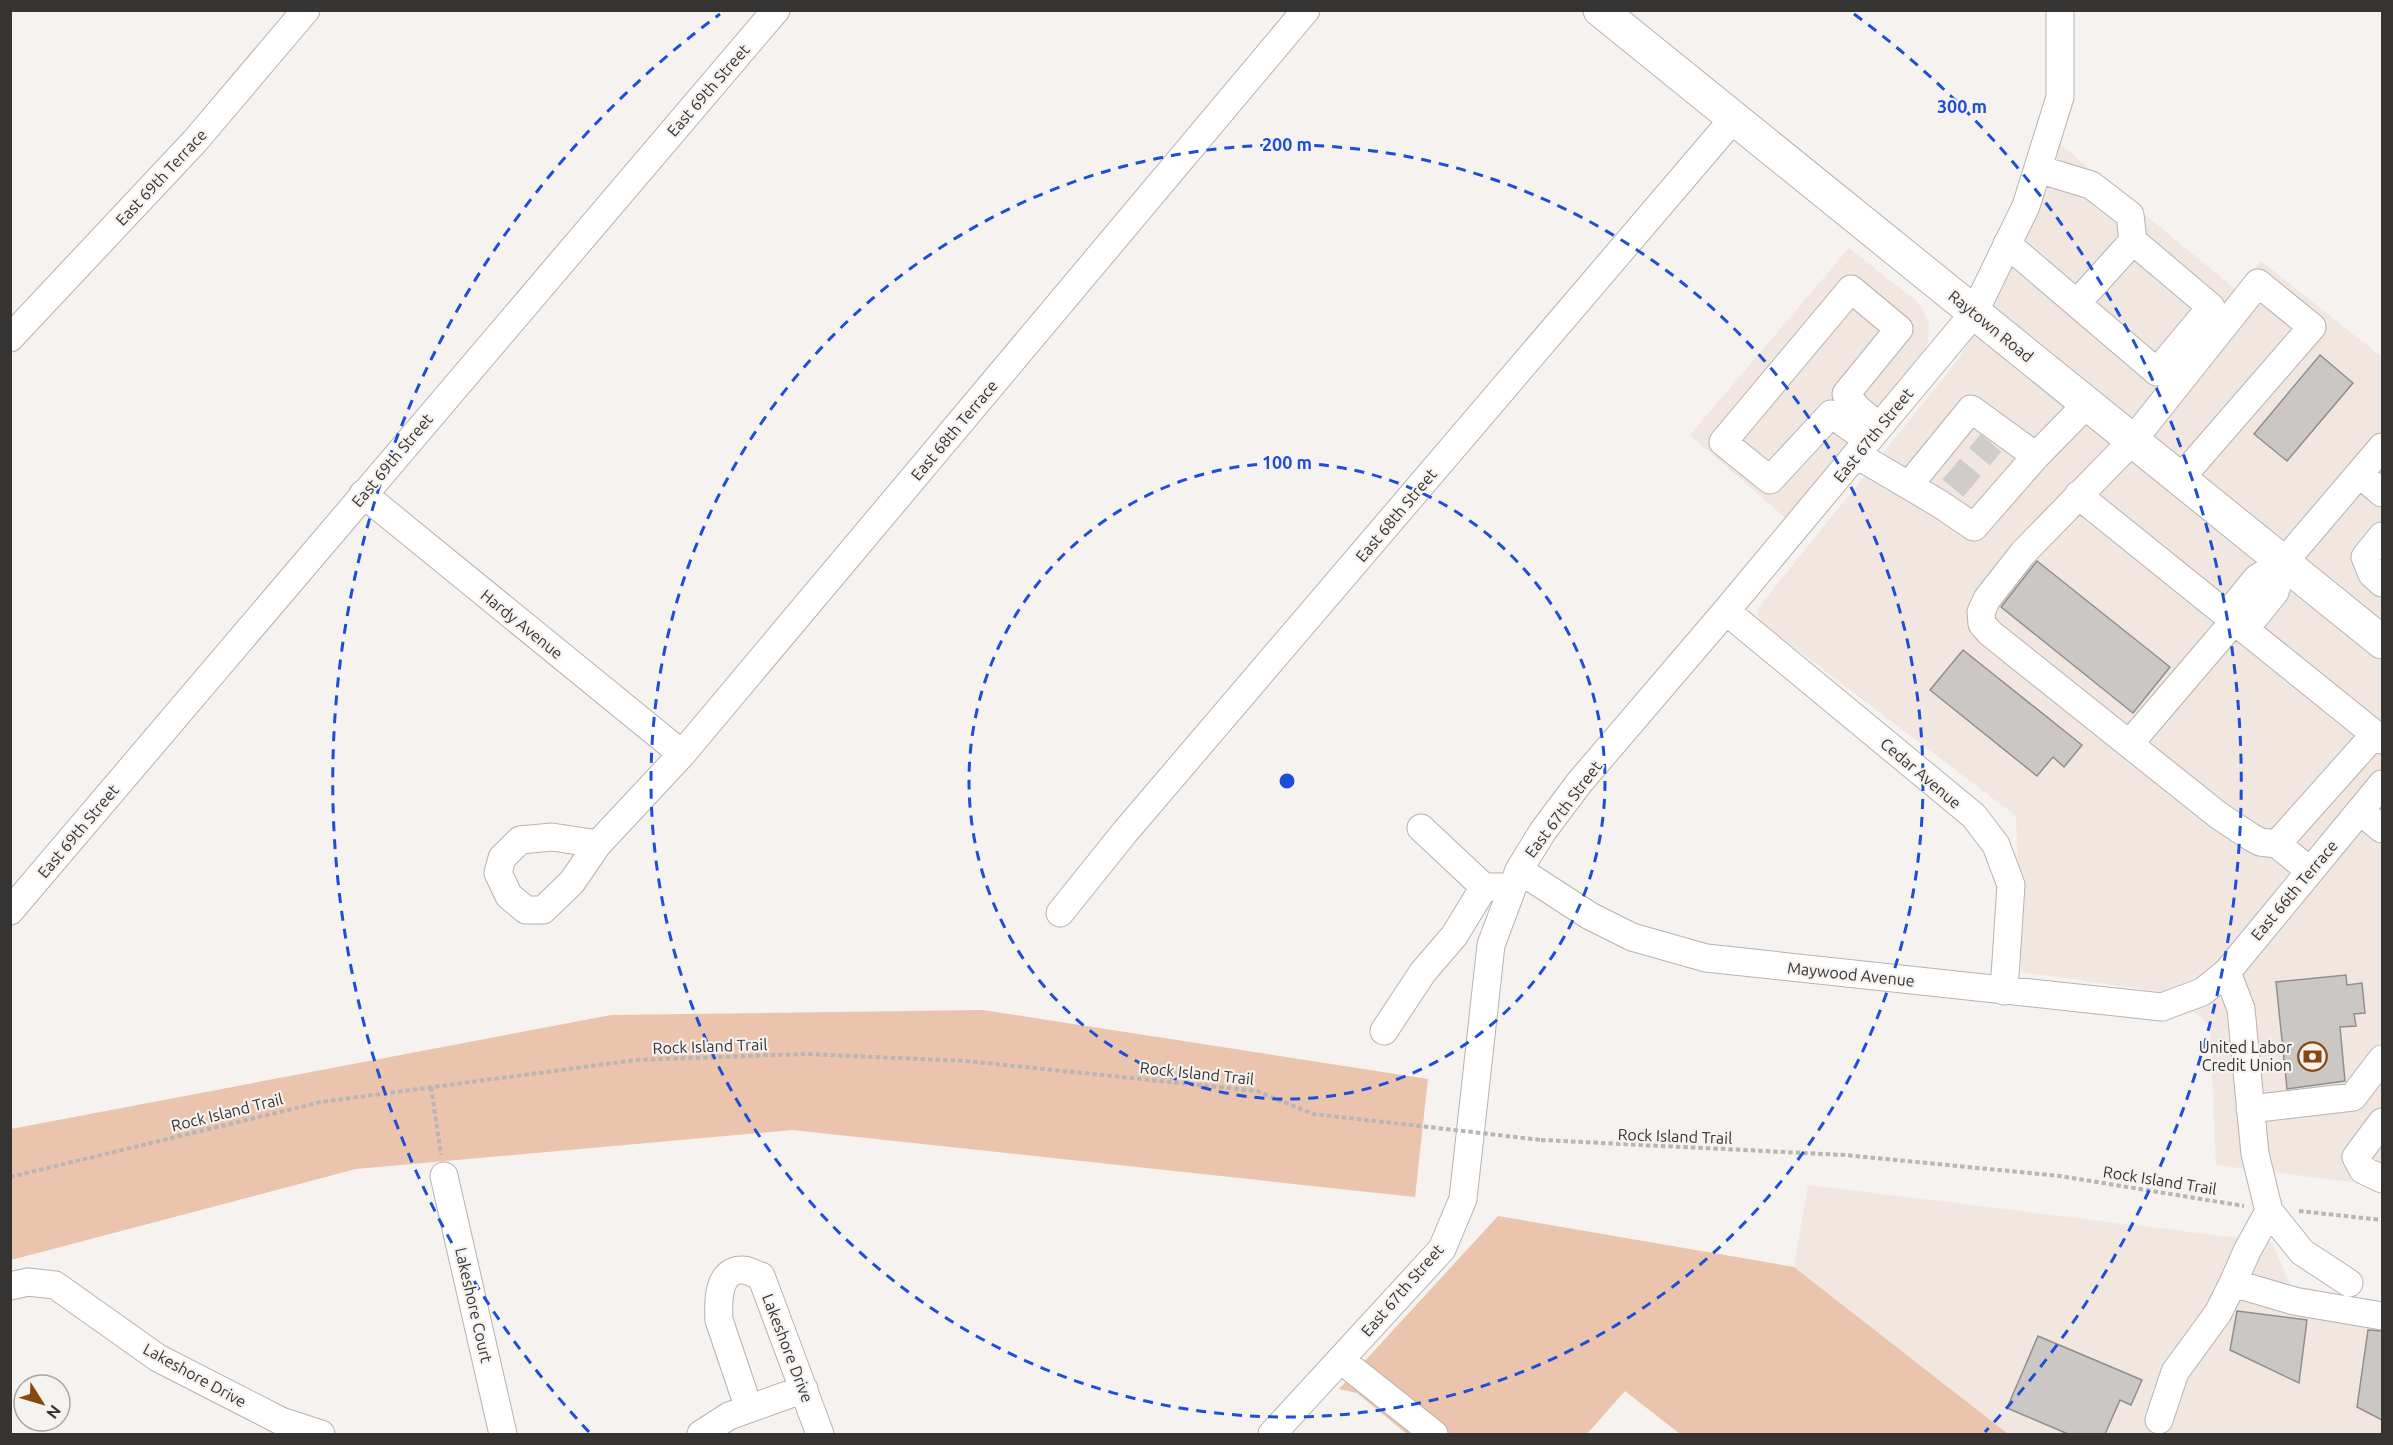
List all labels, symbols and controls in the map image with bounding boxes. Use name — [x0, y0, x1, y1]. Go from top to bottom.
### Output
street label: East 69th Street — [663, 40, 753, 140]
text: 300 m — [1937, 96, 1987, 116]
street label: East 69th Terrace — [112, 125, 210, 229]
text: 200 m — [1262, 134, 1312, 154]
street label: Raytown Road — [1945, 286, 2037, 366]
street label: East 68th Terrace — [907, 376, 1001, 484]
street label: East 67th Street — [1830, 384, 1917, 486]
street label: East 69th Street — [348, 409, 437, 510]
text: 100 m — [1262, 452, 1312, 472]
street label: East 68th Street — [1352, 464, 1441, 565]
street label: Hardy Avenue — [477, 586, 567, 662]
street label: Cedar Avenue — [1877, 734, 1965, 812]
street label: East 67th Street — [1521, 757, 1605, 861]
centre of rings — [1277, 771, 1297, 791]
street label: East 69th Street — [34, 780, 123, 881]
street label: East 66th Terrace — [2247, 836, 2341, 944]
street label: Maywood Avenue — [1786, 958, 1916, 990]
street label: Rock Island Trail — [652, 1035, 768, 1057]
place label: United Labor Credit Union — [2199, 1038, 2292, 1074]
bank icon: United Labor Credit Union — [2297, 1040, 2329, 1072]
street label: Rock Island Trail — [1139, 1058, 1255, 1088]
street label: Rock Island Trail — [169, 1089, 285, 1135]
street label: Rock Island Trail — [1617, 1125, 1733, 1147]
street label: Rock Island Trail — [2102, 1162, 2218, 1198]
street label: East 67th Street — [1357, 1240, 1447, 1340]
street label: Lakeshore Court — [452, 1246, 496, 1365]
street label: Lakeshore Drive — [759, 1291, 817, 1405]
street label: Lakeshore Drive — [140, 1339, 250, 1411]
north arrow — [12, 1373, 72, 1433]
text: N — [43, 1402, 65, 1422]

